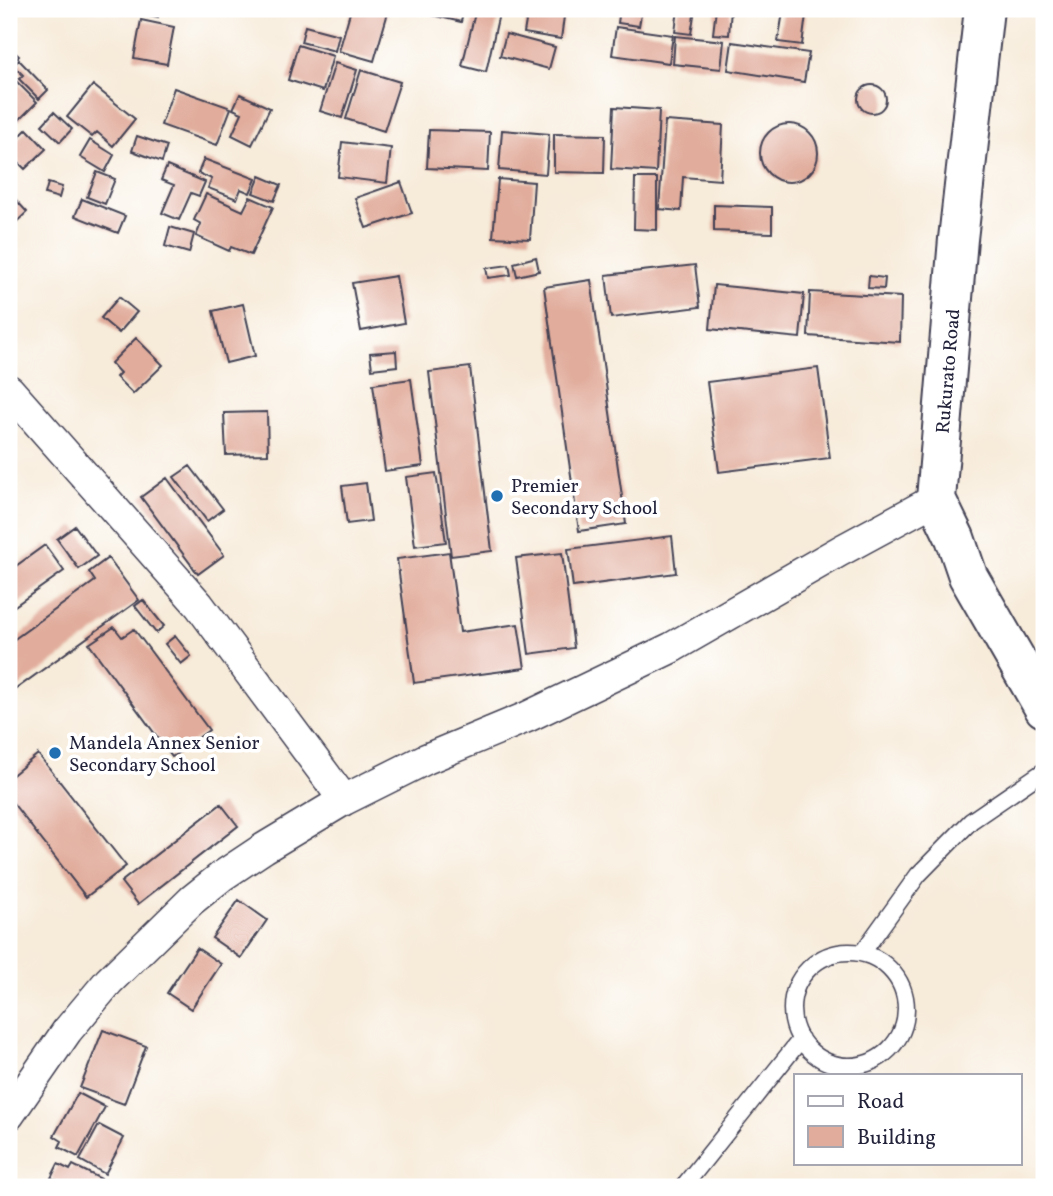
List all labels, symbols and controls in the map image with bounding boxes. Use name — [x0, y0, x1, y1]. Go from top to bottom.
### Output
street label: Rukurato Road — [931, 308, 967, 435]
place label: Premier Secondary School — [511, 474, 658, 522]
marker: Premier Secondary School — [489, 488, 505, 504]
place label: Mandela Annex Senior Secondary School — [69, 731, 260, 779]
marker: Mandela Annex Senior Secondary School — [47, 745, 63, 761]
legend — [794, 1074, 1021, 1164]
text: Road — [857, 1088, 904, 1117]
text: Building — [857, 1124, 936, 1153]

